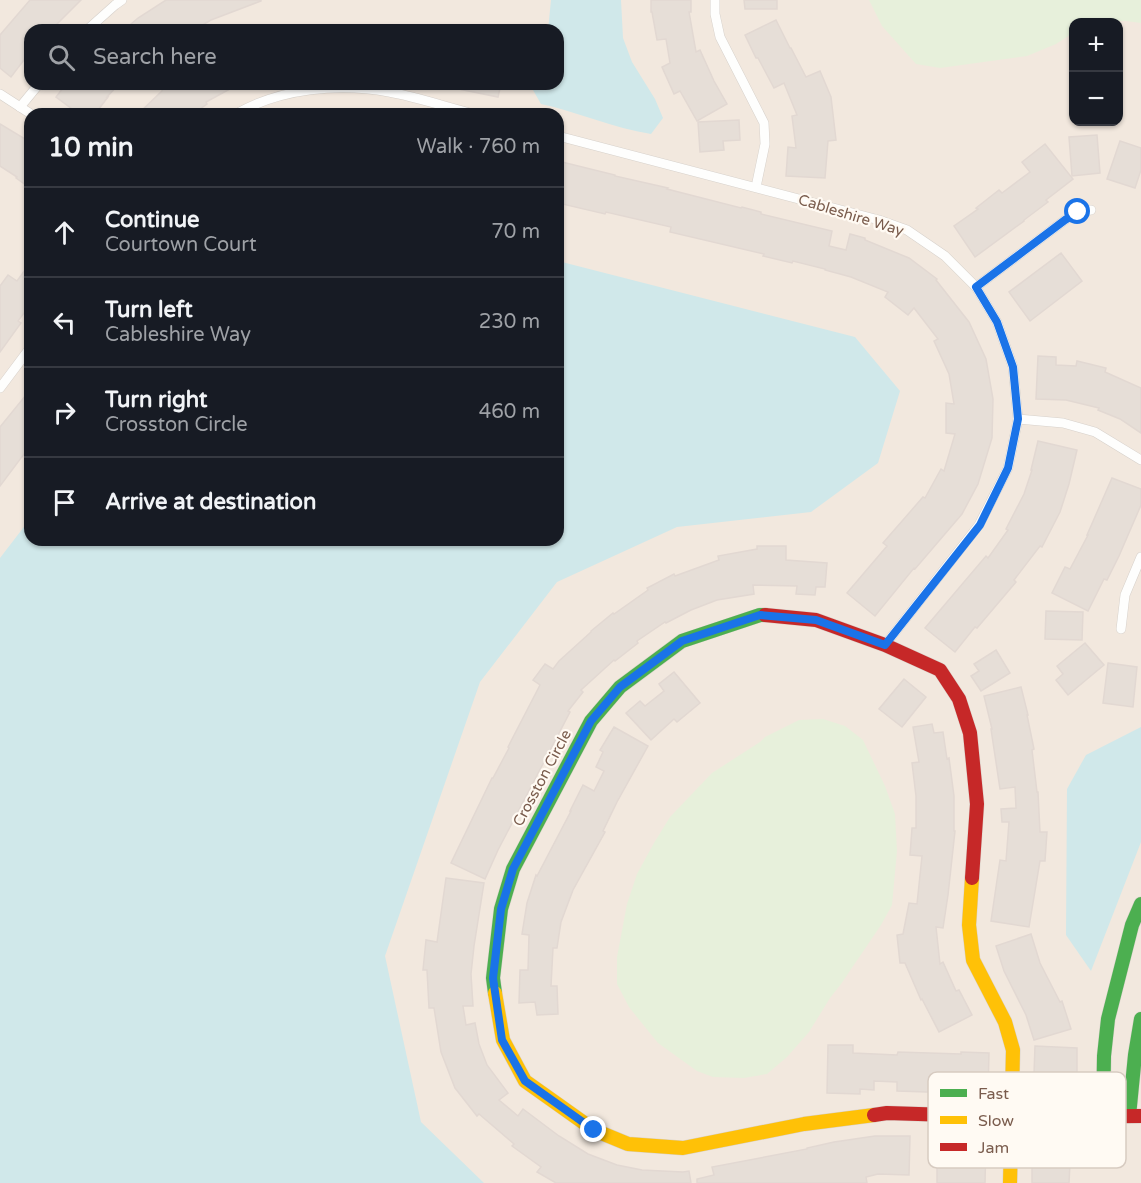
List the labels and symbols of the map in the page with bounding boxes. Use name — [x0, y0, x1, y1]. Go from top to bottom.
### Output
street label: Cableshire Way — [796, 190, 906, 240]
route start — [1064, 198, 1090, 224]
street label: Crosston Circle — [509, 727, 575, 829]
legend — [928, 1072, 1126, 1168]
text: Fast — [978, 1084, 1009, 1104]
text: Slow — [978, 1111, 1014, 1131]
route end — [580, 1116, 606, 1142]
text: Jam — [978, 1138, 1009, 1158]

